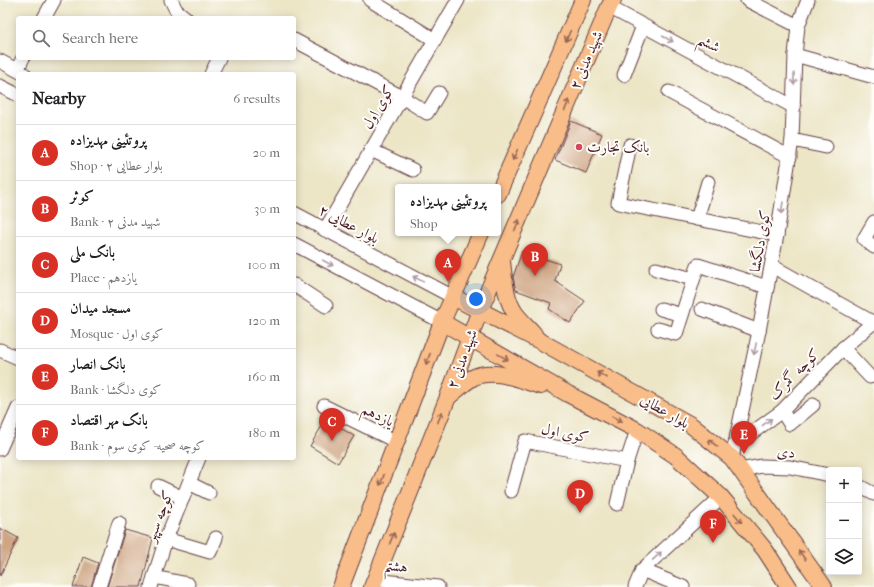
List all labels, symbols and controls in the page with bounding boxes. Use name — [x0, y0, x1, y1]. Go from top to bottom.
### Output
search box — [16, 16, 296, 60]
icon: search — [30, 27, 52, 49]
street label: شهید مدنی ۲ — [566, 28, 607, 92]
text: Search here — [62, 29, 138, 47]
one-way arrow — [563, 29, 571, 41]
street label: ششم — [692, 30, 723, 62]
one-way arrow — [662, 36, 674, 43]
one-way arrow — [790, 72, 798, 85]
street label: کوی اول — [358, 82, 398, 132]
text: Nearby — [32, 88, 86, 108]
text: 6 results — [233, 91, 280, 106]
one-way arrow — [564, 99, 572, 111]
text: پروتئينی مهديزاده — [70, 131, 146, 149]
place label: بانک تجارت — [587, 138, 649, 156]
marker: بانک تجارت — [574, 142, 584, 152]
text: A — [41, 145, 49, 160]
text: 20 m — [253, 145, 280, 160]
one-way arrow — [511, 148, 519, 160]
text: Shop · بلوار عطایی ۲ — [70, 158, 163, 173]
popup — [395, 184, 501, 236]
text: کوثر — [70, 187, 94, 205]
text: پروتئينی مهديزاده — [410, 192, 486, 210]
text: B — [41, 201, 49, 216]
text: 30 m — [254, 201, 280, 216]
street label: بلوار عطایی ۲ — [315, 201, 382, 248]
one-way arrow — [778, 201, 786, 214]
street label: کوی دلگشا — [745, 208, 774, 273]
text: Bank · شهید مدنی ۲ — [70, 214, 161, 229]
text: Shop — [410, 216, 438, 231]
one-way arrow — [513, 219, 521, 231]
text: بانک ملی — [70, 243, 115, 261]
pin: B — [522, 243, 548, 276]
pin: A — [435, 249, 461, 282]
text: C — [41, 257, 49, 272]
text: 100 m — [247, 257, 280, 272]
one-way arrow — [322, 259, 334, 267]
text: Place · یازدهم — [70, 270, 137, 285]
one-way arrow — [412, 275, 424, 282]
your location — [466, 289, 486, 309]
text: مسجد میدان — [70, 299, 131, 317]
text: D — [40, 313, 50, 328]
text: 120 m — [248, 313, 280, 328]
text: Mosque · کوی اول — [70, 326, 163, 341]
street label: شهید مدنی ۲ — [443, 327, 482, 392]
one-way arrow — [751, 342, 759, 355]
street label: کوچه گمرک — [764, 344, 825, 405]
one-way arrow — [423, 352, 431, 364]
one-way arrow — [497, 353, 509, 361]
text: بانک انصار — [70, 355, 126, 373]
text: E — [41, 369, 49, 384]
text: 160 m — [248, 369, 280, 384]
one-way arrow — [596, 371, 608, 379]
text: Bank · کوی دلگشا — [70, 382, 161, 397]
street label: بلوار عطایی — [637, 390, 693, 433]
street label: یازدهم — [357, 400, 398, 435]
pin: C — [319, 408, 345, 441]
text: بانک مهر اقتصاد — [70, 411, 148, 429]
one-way arrow — [436, 412, 444, 424]
one-way arrow — [611, 416, 623, 423]
one-way arrow — [761, 418, 772, 426]
street label: کوی اول — [540, 420, 590, 446]
pin: E — [731, 421, 757, 454]
text: F — [42, 425, 48, 440]
text: 180 m — [248, 425, 280, 440]
text: Bank · کوچه صحیه- کوی سوم — [70, 438, 205, 453]
one-way arrow — [707, 439, 718, 447]
street label: دی — [776, 442, 796, 462]
map controls — [826, 467, 862, 575]
button: + — [826, 467, 862, 503]
one-way arrow — [377, 474, 385, 486]
pin: D — [567, 480, 593, 513]
street label: کوچه سپهر — [140, 488, 179, 547]
button: − — [826, 503, 862, 539]
pin: F — [700, 510, 726, 543]
one-way arrow — [734, 513, 743, 523]
one-way arrow — [388, 532, 396, 544]
button: layers — [826, 539, 862, 575]
one-way arrow — [797, 550, 806, 561]
one-way arrow — [652, 552, 662, 561]
street label: هشتم — [383, 556, 409, 582]

